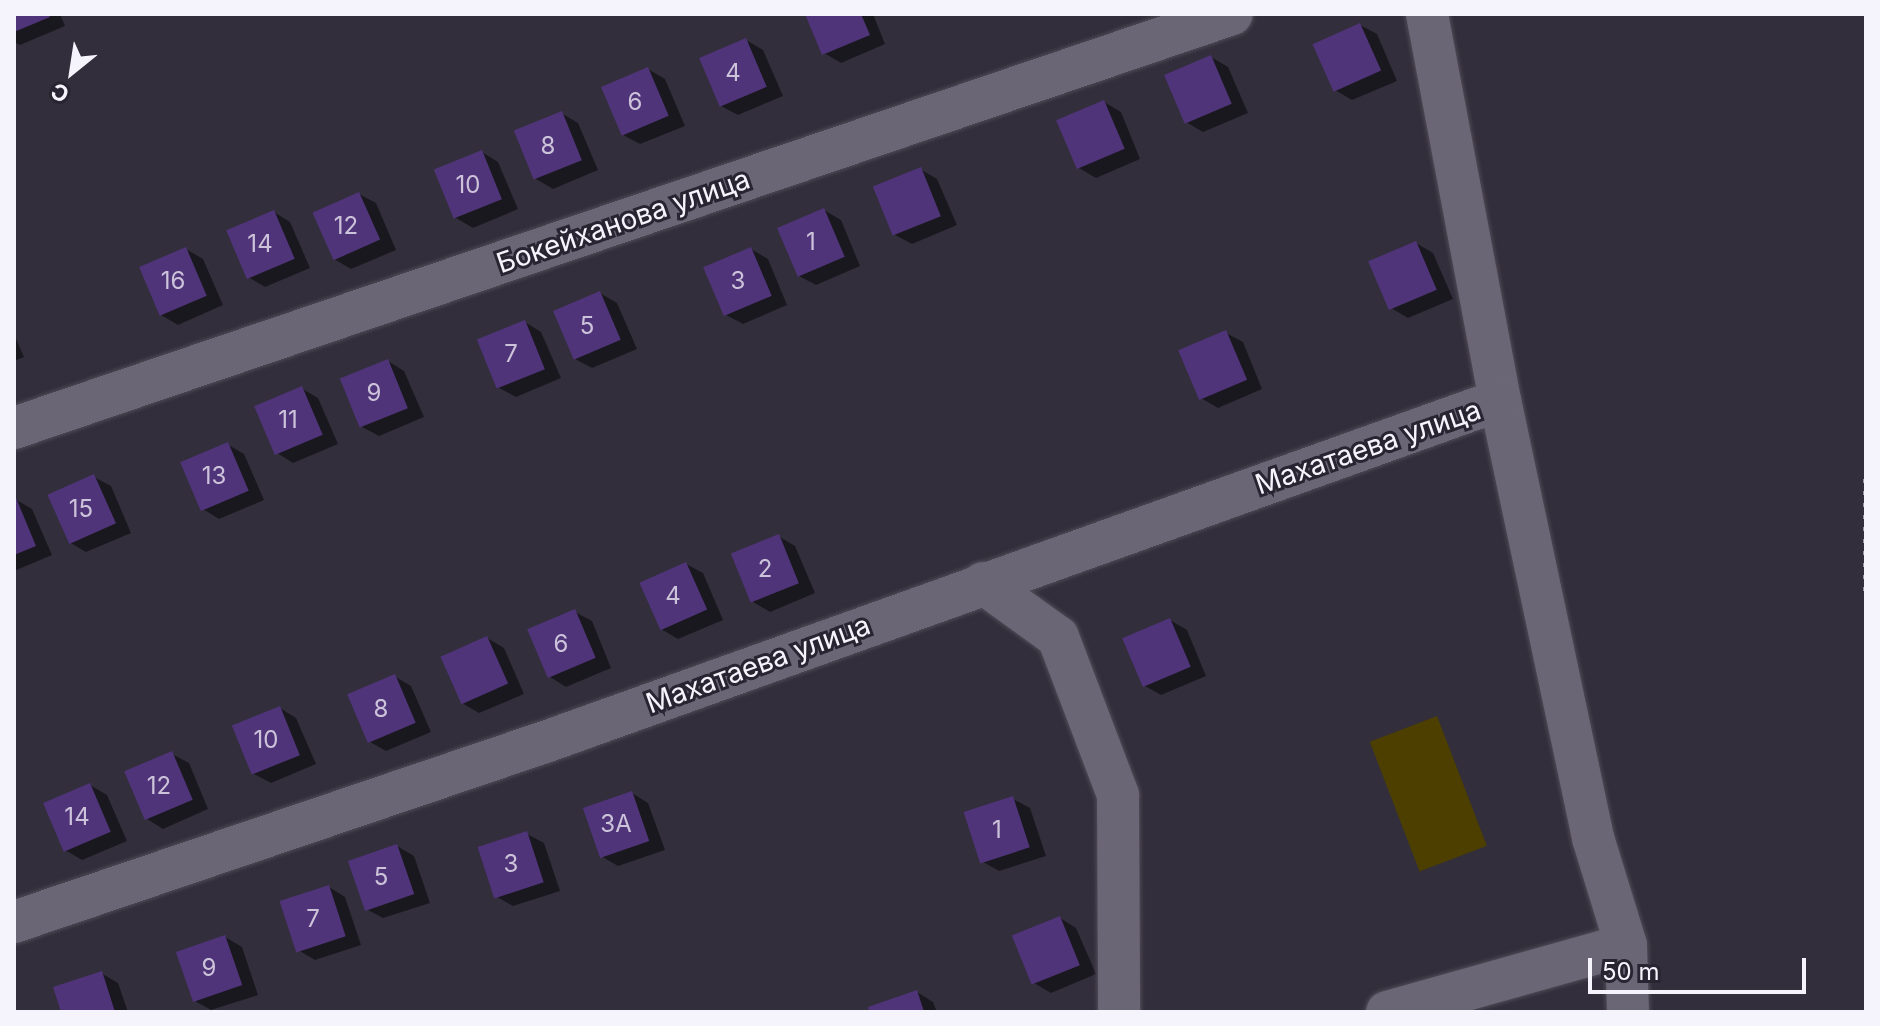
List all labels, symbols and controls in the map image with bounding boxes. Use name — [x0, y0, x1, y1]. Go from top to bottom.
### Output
north arrow — [32, 32, 112, 112]
house number: 4 — [725, 59, 741, 87]
text: С — [46, 77, 74, 108]
house number: 6 — [628, 88, 642, 116]
house number: 8 — [541, 132, 555, 160]
street label: Бокейханова улица — [492, 162, 754, 280]
house number: 10 — [456, 171, 480, 199]
house number: 12 — [334, 212, 358, 240]
house number: 1 — [806, 228, 816, 256]
house number: 14 — [247, 230, 273, 258]
house number: 16 — [161, 267, 185, 295]
house number: 3 — [731, 267, 745, 295]
house number: 5 — [580, 312, 594, 340]
house number: 7 — [504, 340, 518, 368]
house number: 9 — [367, 379, 381, 407]
street label: Махатаева улица — [1251, 393, 1485, 501]
house number: 11 — [278, 406, 298, 434]
house number: 13 — [202, 462, 226, 490]
house number: 15 — [69, 495, 93, 523]
house number: 2 — [758, 555, 772, 583]
house number: 4 — [665, 582, 681, 610]
street label: Махатаева улица — [641, 608, 875, 720]
house number: 6 — [554, 630, 568, 658]
house number: 8 — [374, 695, 388, 723]
house number: 10 — [254, 726, 278, 754]
house number: 12 — [147, 772, 171, 800]
house number: 14 — [64, 803, 90, 831]
house number: 3А — [600, 810, 632, 838]
house number: 1 — [992, 816, 1002, 844]
house number: 3 — [504, 850, 518, 878]
house number: 5 — [374, 863, 388, 891]
house number: 7 — [306, 905, 320, 933]
scale bar — [1592, 942, 1810, 992]
house number: 9 — [202, 954, 216, 982]
text: 50 m — [1602, 957, 1660, 986]

